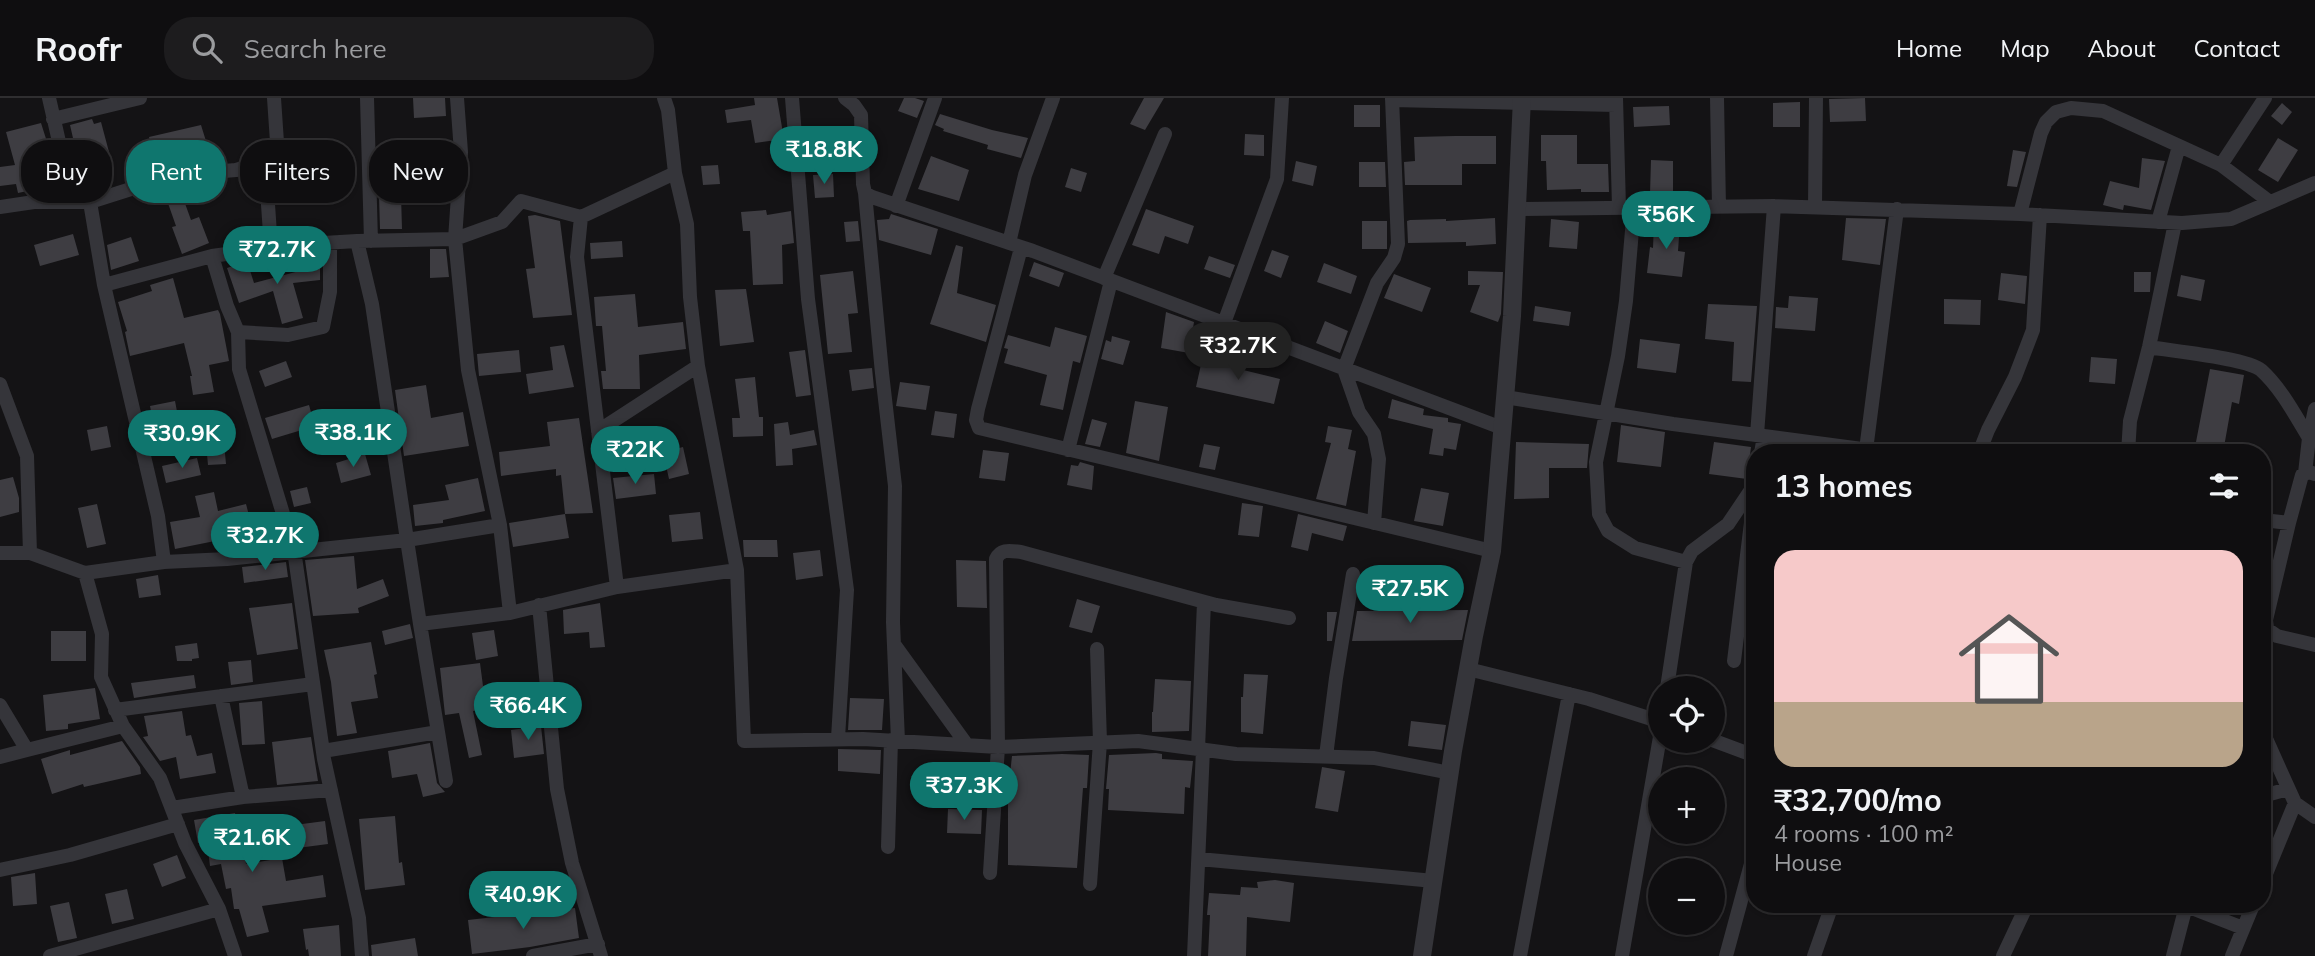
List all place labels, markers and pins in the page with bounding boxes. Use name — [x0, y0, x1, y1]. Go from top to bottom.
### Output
pin: ₹18.8K — [767, 126, 881, 186]
pin: ₹56K — [1625, 192, 1707, 251]
pin: ₹72.7K — [220, 226, 334, 286]
pin: ₹32.7K — [1181, 322, 1295, 382]
pin: ₹30.9K — [125, 410, 239, 470]
pin: ₹38.1K — [296, 410, 410, 469]
pin: ₹22K — [594, 426, 676, 486]
pin: ₹32.7K — [208, 512, 322, 572]
pin: ₹27.5K — [1353, 566, 1467, 625]
pin: ₹66.4K — [471, 682, 585, 742]
pin: ₹37.3K — [907, 762, 1021, 822]
pin: ₹21.6K — [195, 814, 309, 874]
pin: ₹40.9K — [466, 872, 580, 931]

